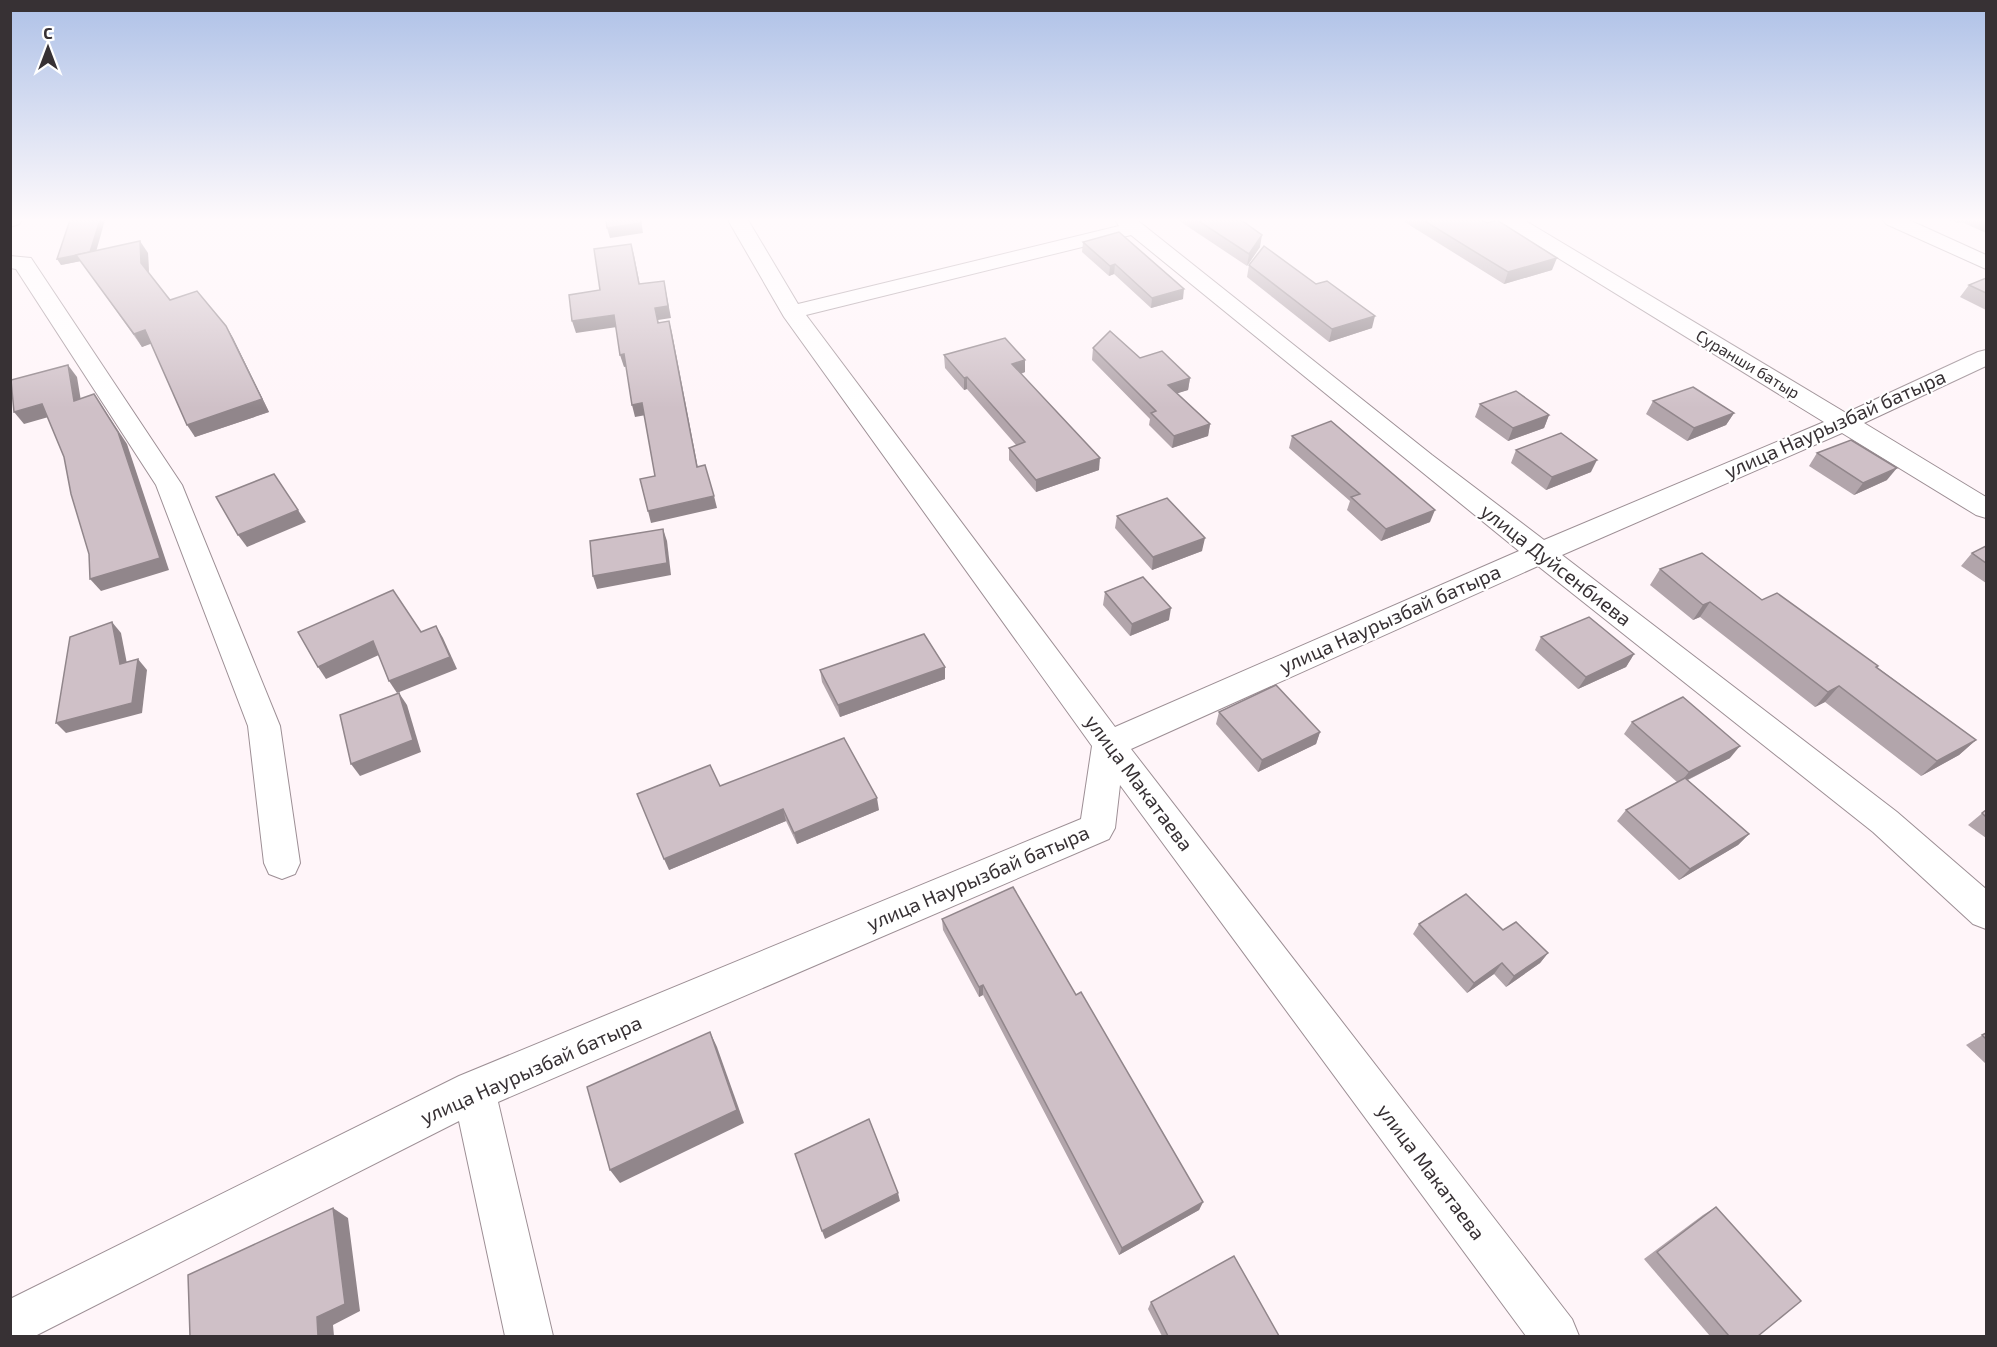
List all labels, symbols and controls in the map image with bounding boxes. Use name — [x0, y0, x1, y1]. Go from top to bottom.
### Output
north arrow — [18, 18, 78, 78]
text: С — [43, 23, 53, 42]
street label: Суранши батыр — [1692, 325, 1804, 403]
street label: улица Наурызбай батыра — [1720, 363, 1949, 484]
street label: улица Дуйсенбиева — [1476, 498, 1637, 631]
street label: улица Наурызбай батыра — [1275, 558, 1504, 679]
street label: улица Макатаева — [1080, 710, 1199, 856]
street label: улица Наурызбай батыра — [863, 819, 1093, 936]
street label: улица Наурызбай батыра — [416, 1009, 645, 1130]
street label: улица Макатаева — [1372, 1099, 1491, 1245]

